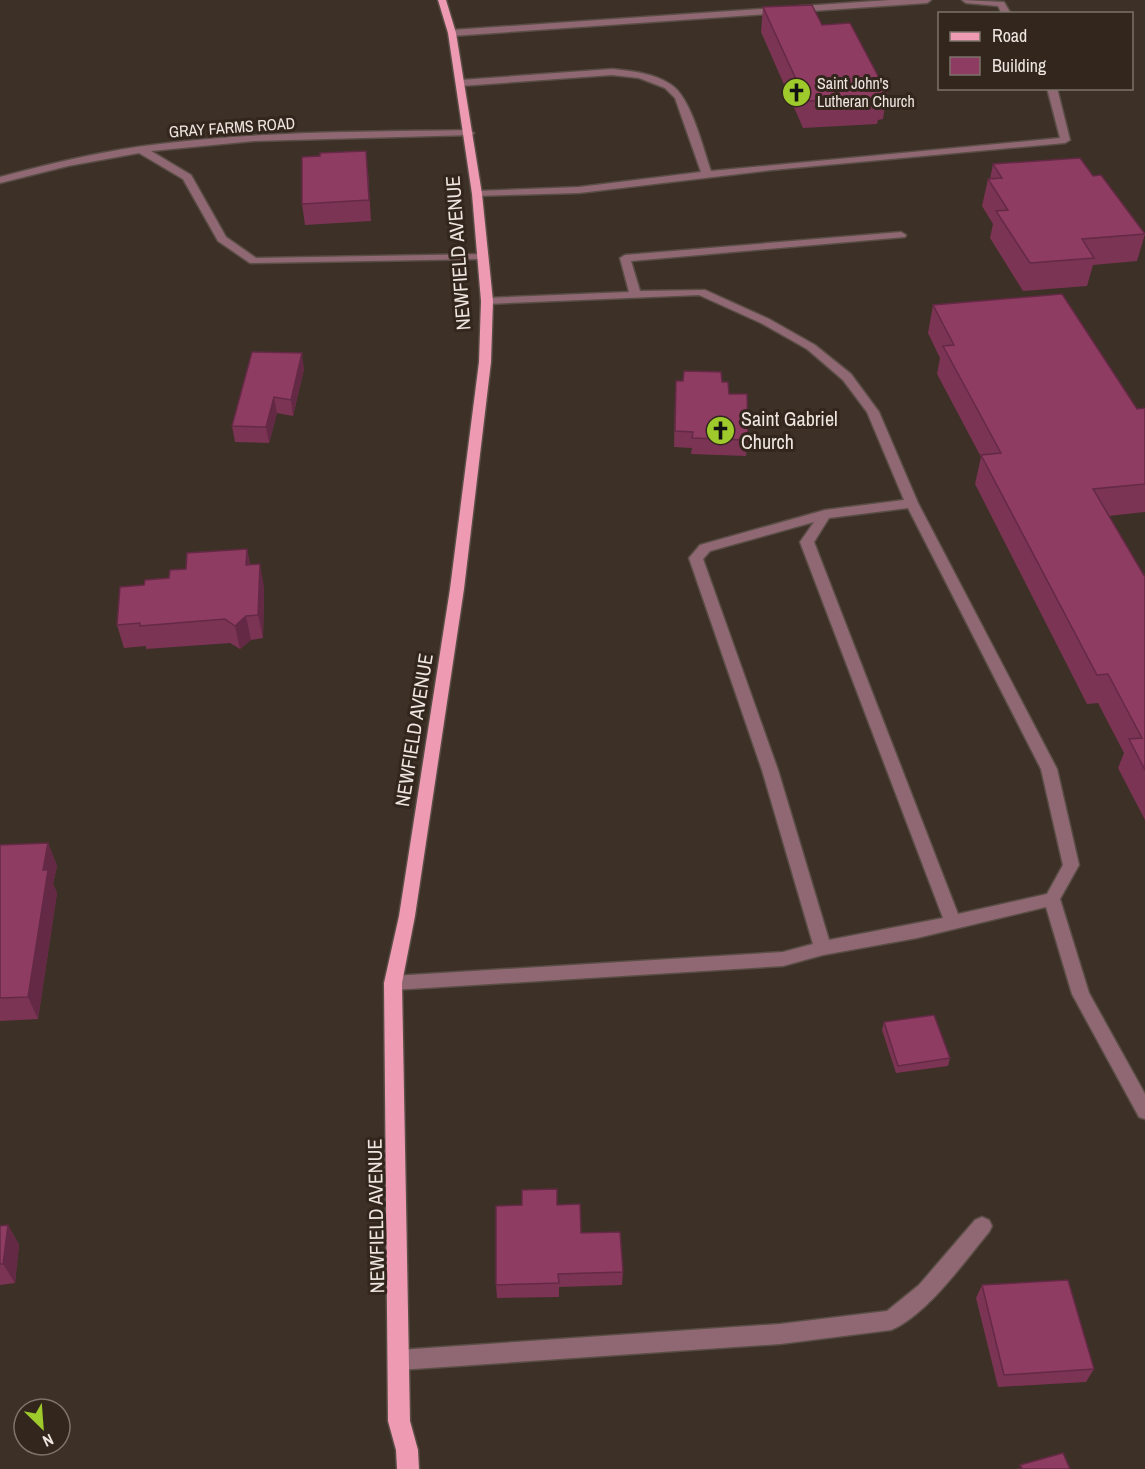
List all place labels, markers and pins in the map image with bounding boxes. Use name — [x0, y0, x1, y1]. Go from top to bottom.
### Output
place label: Saint John's Lutheran Church — [817, 72, 915, 112]
church icon: Saint John's Lutheran Church — [780, 76, 812, 108]
place label: Saint Gabriel Church — [741, 405, 838, 455]
church icon: Saint Gabriel Church — [704, 415, 736, 447]

